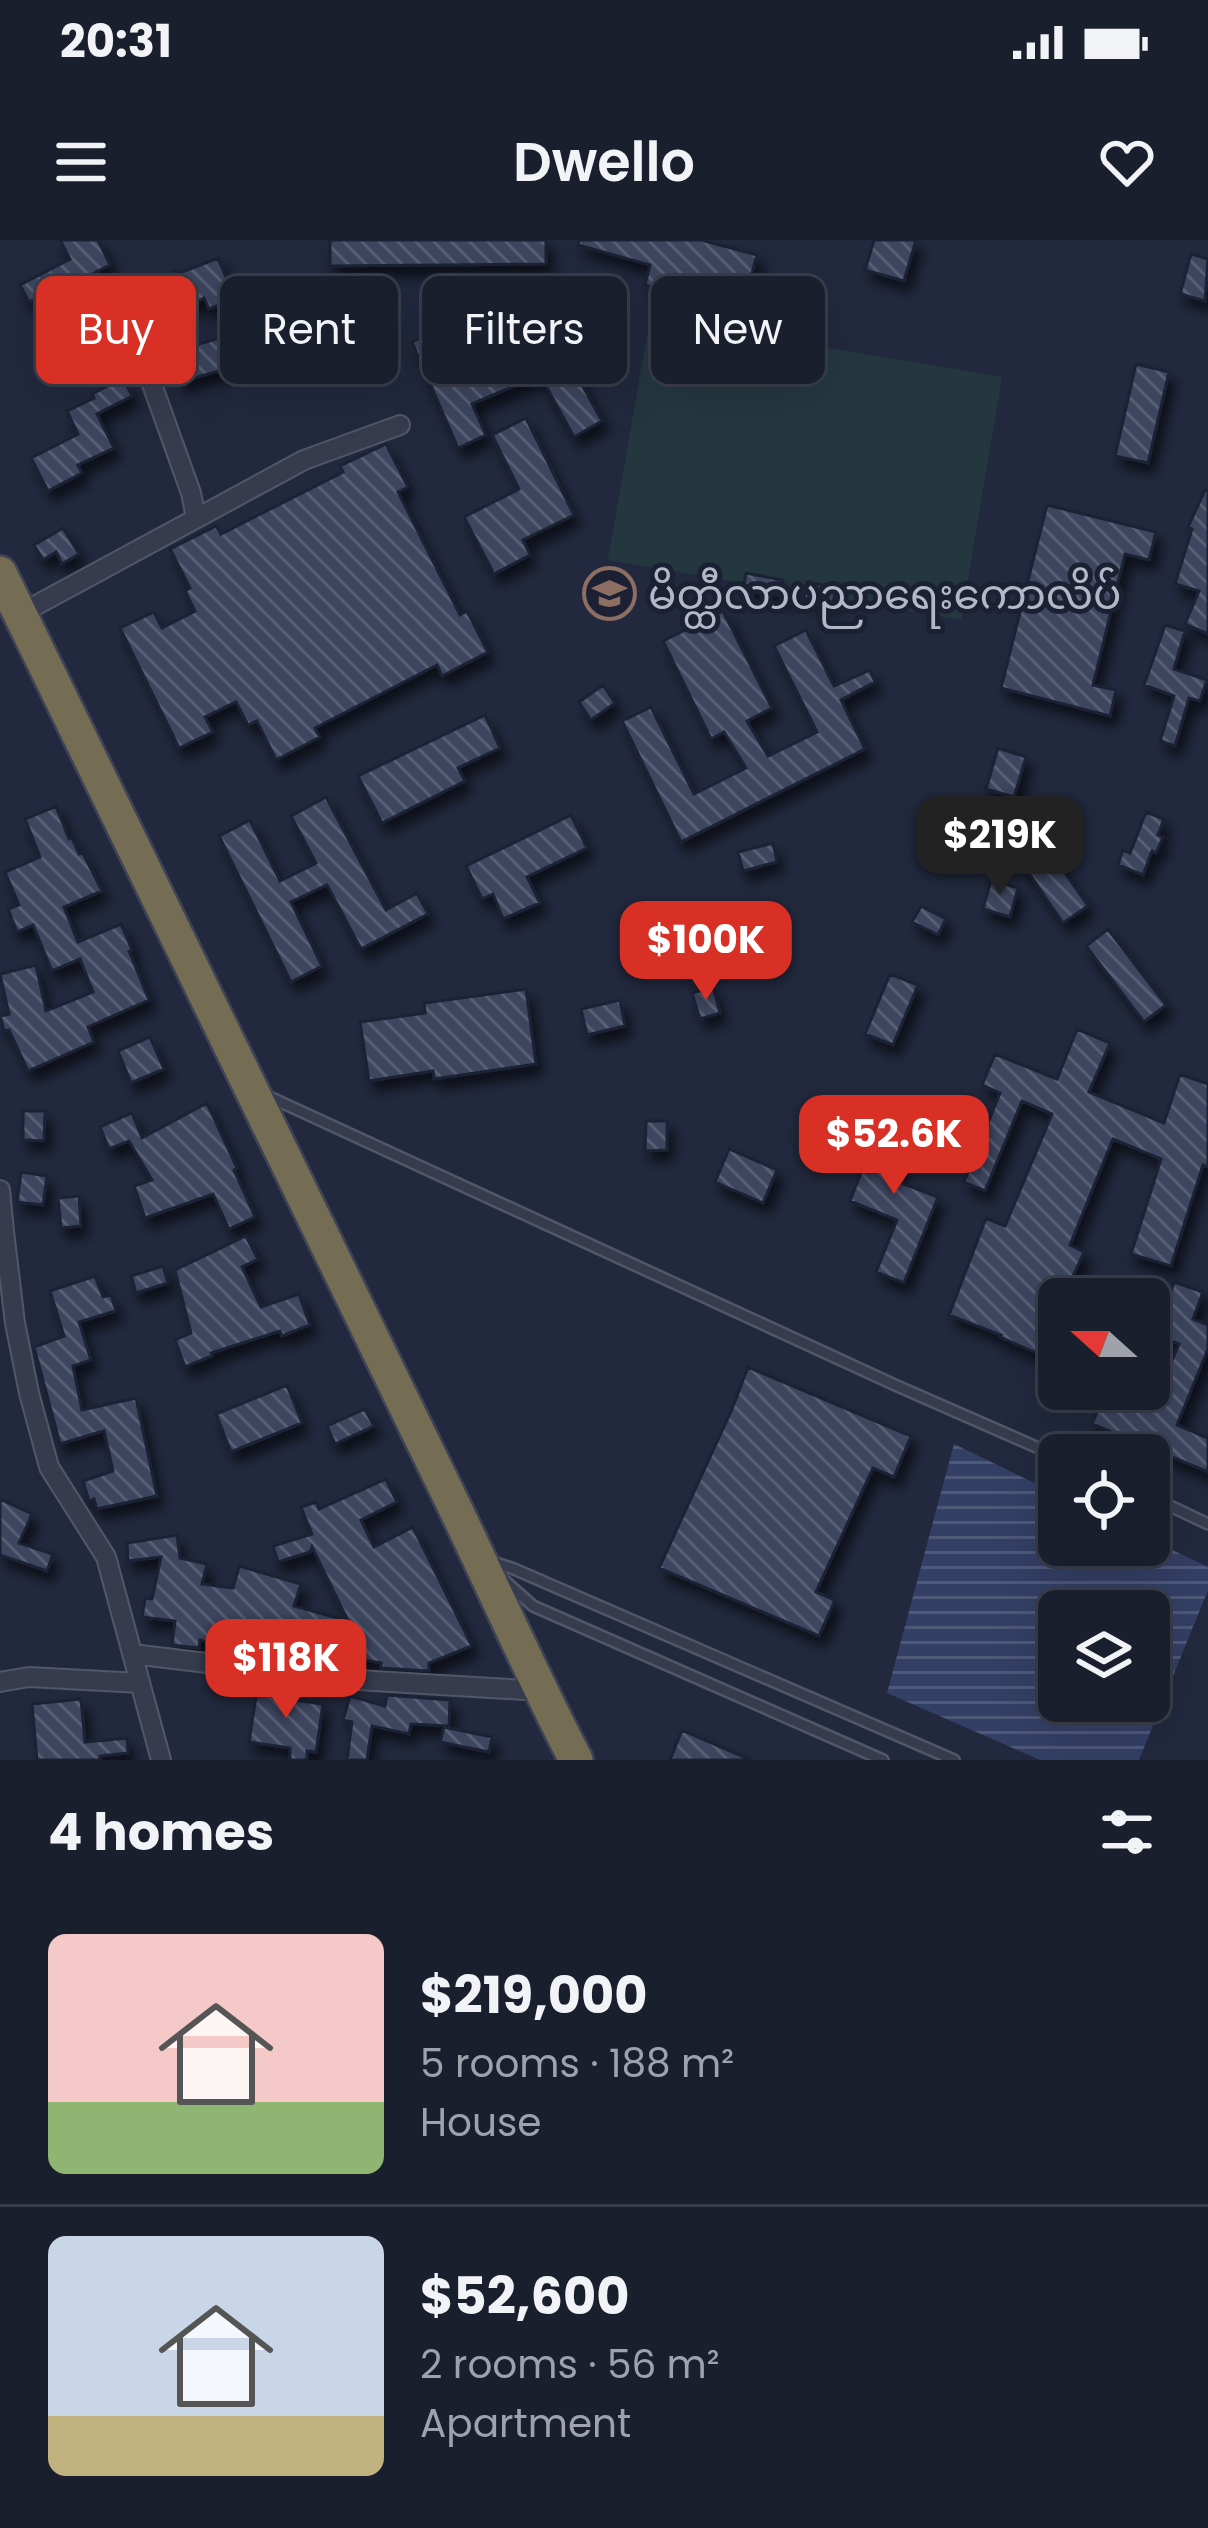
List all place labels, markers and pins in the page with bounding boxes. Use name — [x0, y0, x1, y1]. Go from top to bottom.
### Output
place label: မိတ္ထီလာပညာရေးကောလိပ် — [648, 565, 1121, 629]
school or university icon: မိတ္ထီလာပညာရေးကောလိပ် — [581, 566, 637, 622]
pin: $219K — [916, 796, 1084, 898]
pin: $100K — [622, 901, 790, 1003]
pin: $52.6K — [796, 1095, 992, 1197]
pin: $118K — [202, 1619, 370, 1721]

